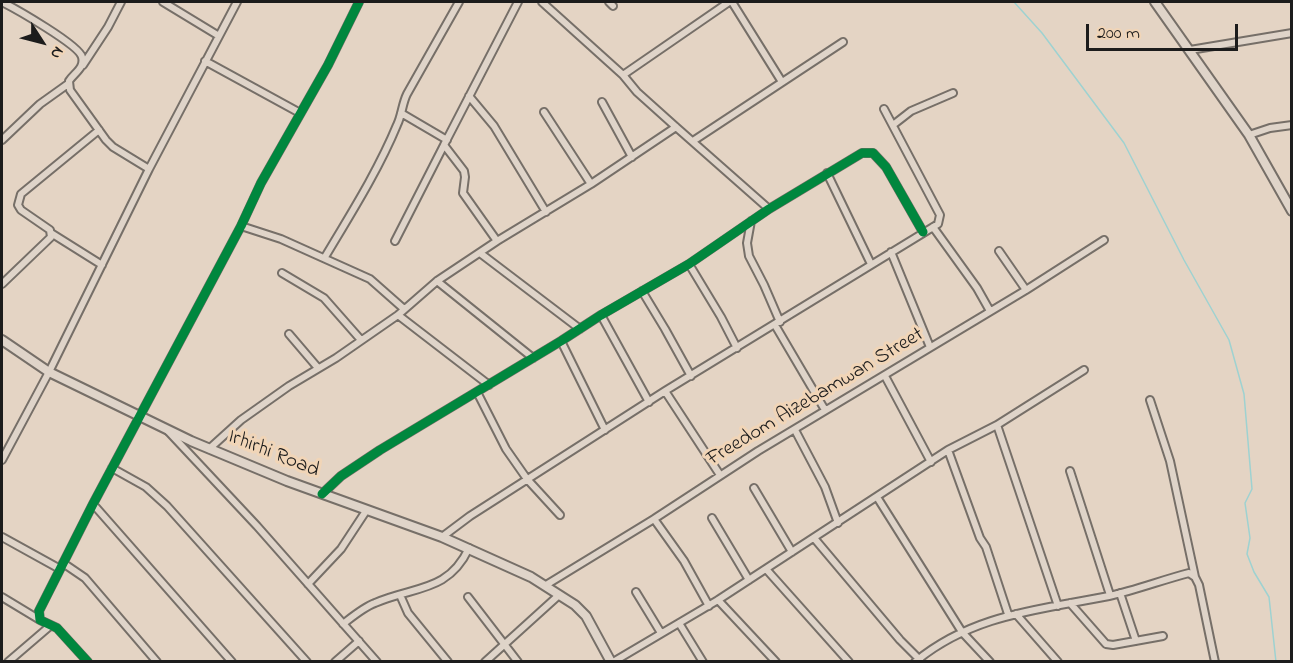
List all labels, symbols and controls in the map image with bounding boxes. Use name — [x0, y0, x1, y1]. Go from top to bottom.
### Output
north arrow — [12, 12, 72, 72]
scale bar — [1089, 12, 1240, 50]
text: 200 m — [1097, 21, 1140, 47]
text: N — [44, 41, 69, 64]
street label: Freedom Aizebamwan Street — [703, 323, 929, 473]
street label: Irhirhi Road — [224, 425, 322, 485]

